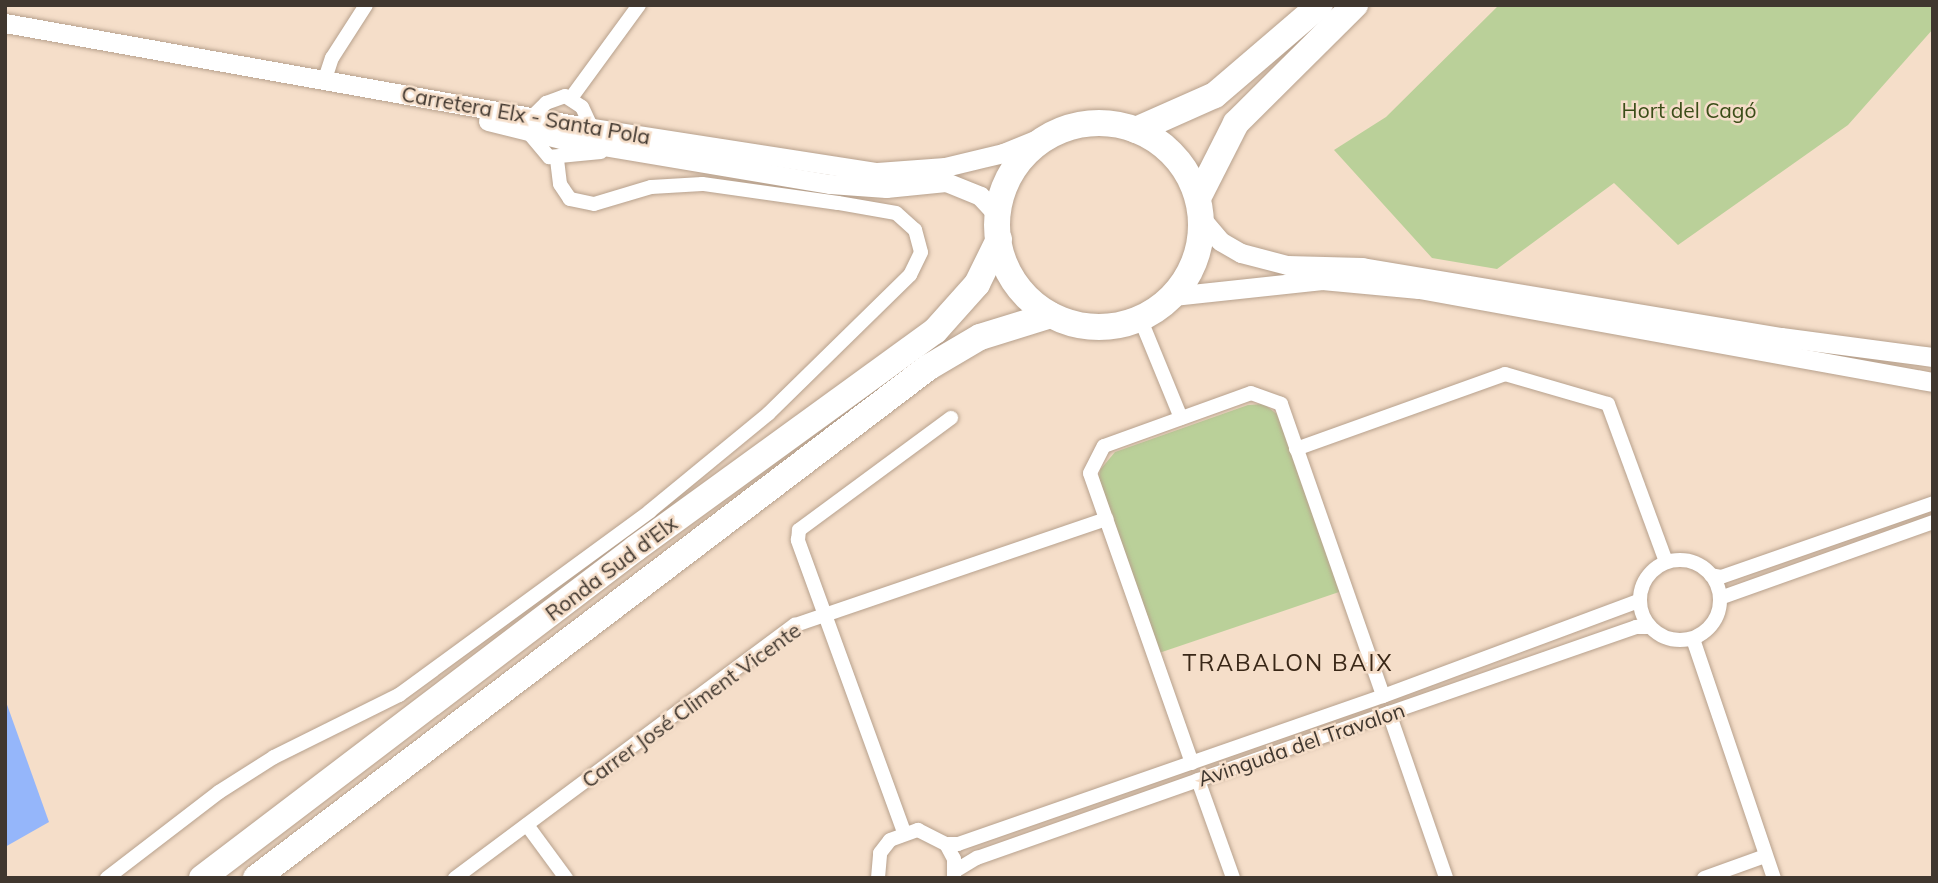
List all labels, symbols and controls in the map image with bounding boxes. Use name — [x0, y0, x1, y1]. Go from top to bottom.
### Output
street label: Carretera Elx - Santa Pola — [400, 81, 652, 149]
park label: Hort del Cagó — [1622, 97, 1756, 123]
street label: Ronda Sud d'Elx — [540, 510, 682, 626]
street label: Carrer José Climent Vicente — [577, 617, 805, 793]
district label: TRABALON BAIX — [1184, 649, 1392, 677]
street label: Avinguda del Travalon — [1194, 697, 1408, 791]

